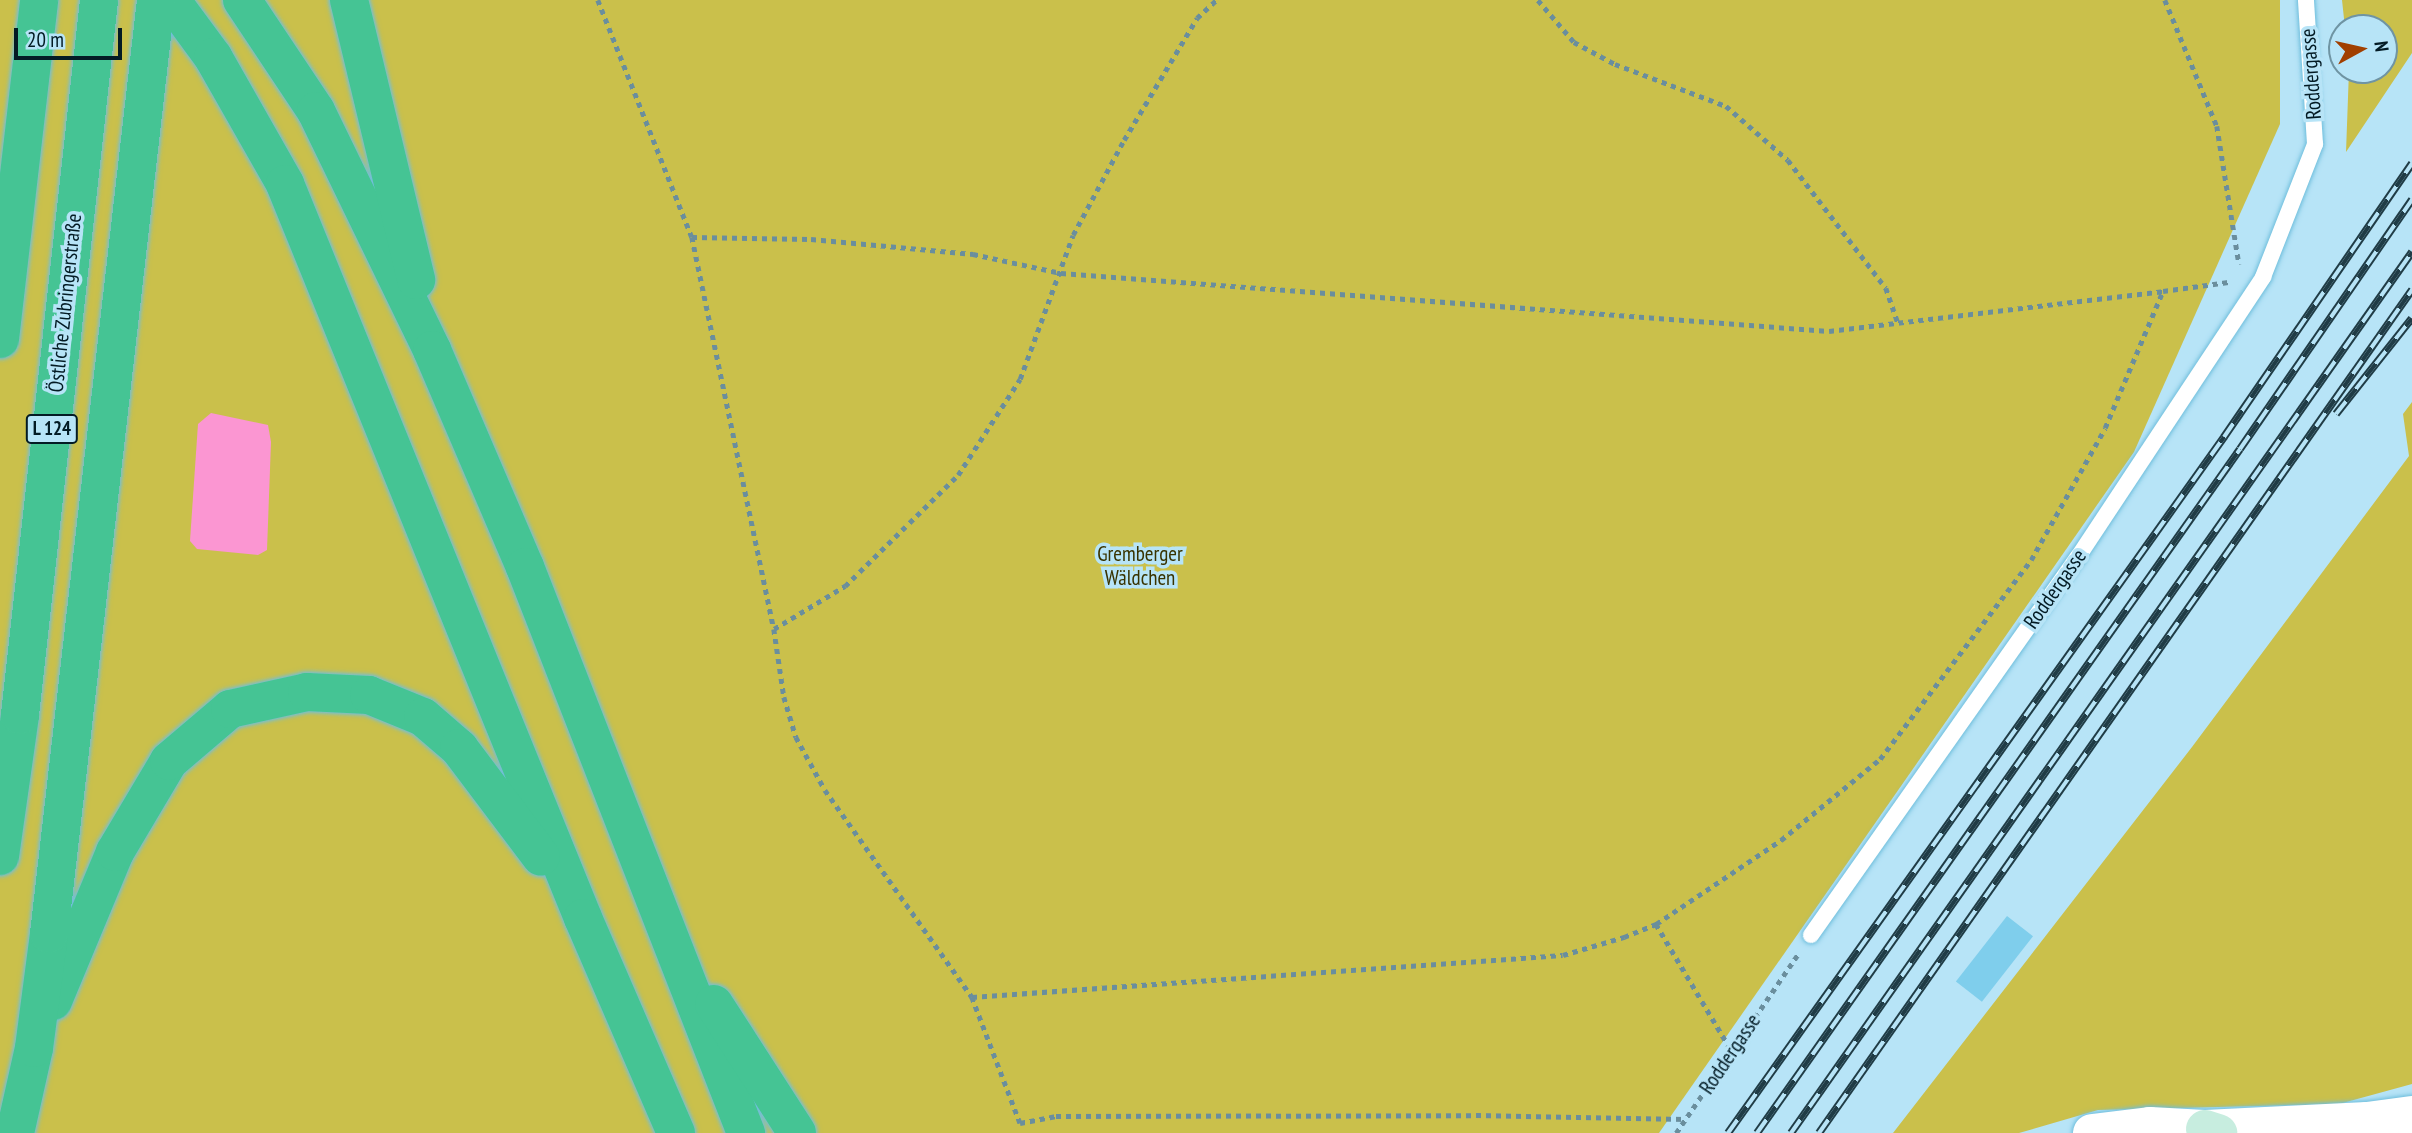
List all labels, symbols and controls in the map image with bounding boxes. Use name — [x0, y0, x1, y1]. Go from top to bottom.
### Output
scale bar — [18, 14, 126, 58]
north arrow — [2328, 14, 2398, 84]
text: 20 m — [27, 26, 64, 53]
street label: Roddergasse — [2295, 28, 2327, 120]
text: N — [2369, 40, 2394, 53]
street label: Östliche Zubringerstraße — [43, 212, 87, 394]
road number: L 124 — [24, 414, 80, 444]
park label: Gremberger Wäldchen — [1097, 541, 1183, 591]
street label: Roddergasse — [2018, 544, 2092, 634]
street label: Roddergasse — [1694, 1009, 1766, 1099]

